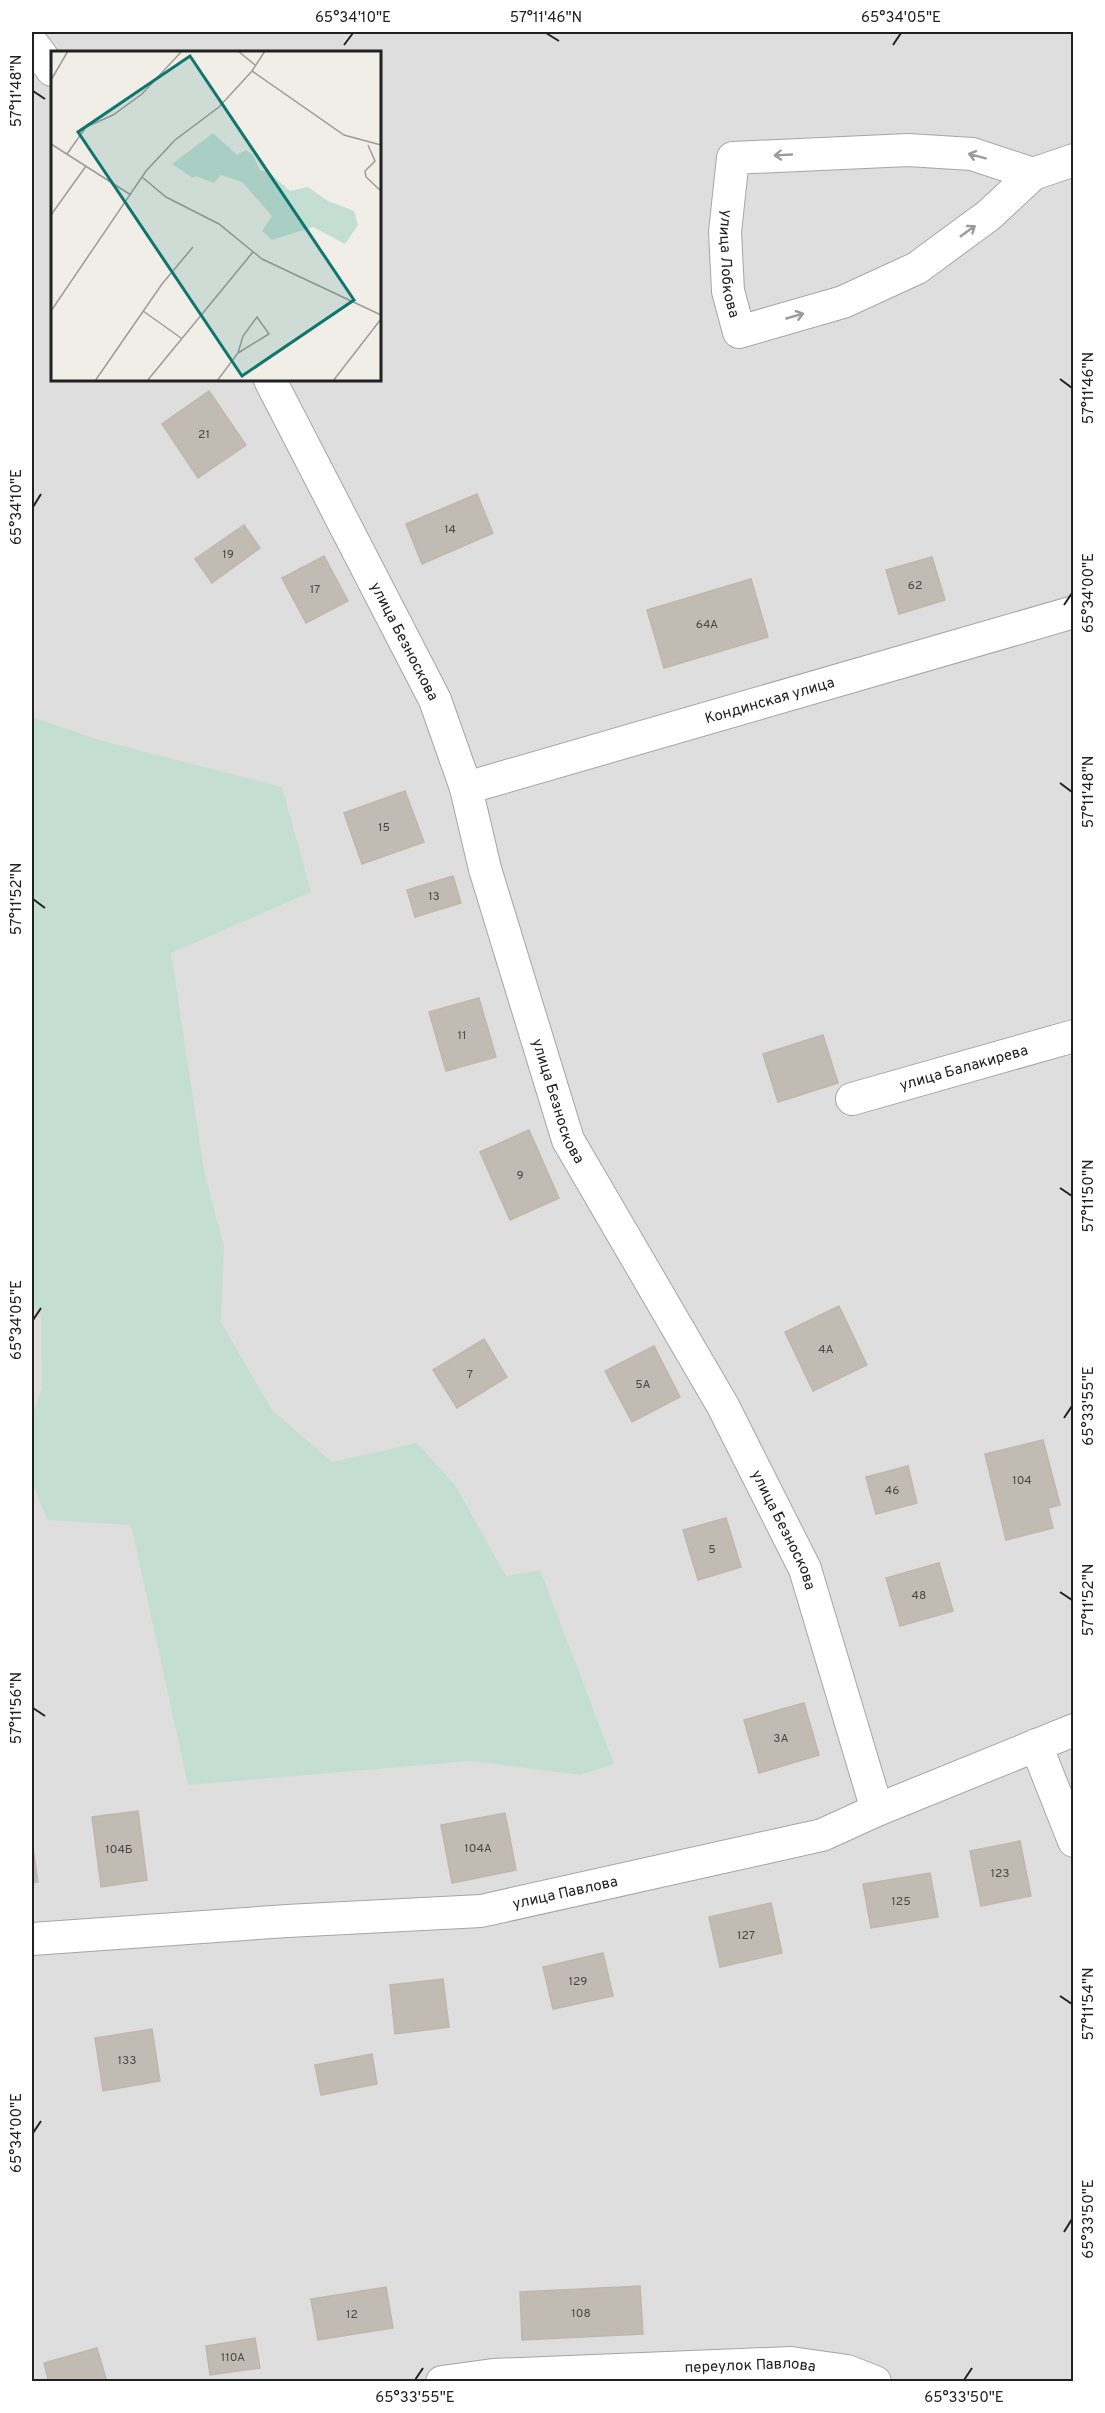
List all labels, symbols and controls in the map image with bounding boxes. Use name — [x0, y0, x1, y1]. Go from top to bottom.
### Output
text: 65°34'10"E — [315, 9, 391, 28]
text: 57°11'46"N — [510, 9, 582, 28]
text: 65°34'05"E — [861, 9, 941, 28]
inset map — [51, 51, 381, 381]
text: 57°11'48"N — [8, 55, 27, 127]
one-way arrow — [773, 150, 793, 161]
one-way arrow — [968, 150, 987, 162]
street label: улица Лобкова — [714, 209, 743, 320]
one-way arrow — [960, 225, 976, 237]
one-way arrow — [785, 310, 804, 321]
text: 57°11'46"N — [1080, 352, 1099, 424]
house number: 21 — [198, 427, 210, 443]
text: 65°34'10"E — [8, 469, 27, 545]
house number: 14 — [444, 522, 456, 538]
house number: 19 — [222, 547, 234, 563]
text: 65°34'00"E — [1080, 553, 1099, 633]
house number: 62 — [908, 578, 922, 594]
street label: улица Безноскова — [365, 579, 442, 705]
house number: 17 — [310, 582, 320, 598]
house number: 64А — [696, 617, 718, 633]
street label: Кондинская улица — [703, 674, 837, 729]
text: 57°11'48"N — [1080, 756, 1099, 828]
house number: 15 — [378, 820, 390, 836]
text: 57°11'52"N — [8, 863, 27, 935]
house number: 13 — [428, 889, 440, 905]
house number: 11 — [458, 1028, 466, 1044]
street label: улица Безноскова — [527, 1037, 588, 1168]
street label: улица Балакирева — [898, 1042, 1030, 1096]
text: 57°11'50"N — [1080, 1159, 1099, 1233]
house number: 9 — [516, 1168, 524, 1184]
text: 65°34'05"E — [8, 1280, 27, 1360]
house number: 4А — [818, 1342, 834, 1358]
text: 65°33'55"E — [1080, 1366, 1099, 1446]
house number: 7 — [467, 1367, 473, 1383]
house number: 5А — [635, 1377, 651, 1393]
street label: улица Безноскова — [746, 1467, 819, 1593]
house number: 104 — [1012, 1473, 1032, 1489]
house number: 46 — [885, 1483, 899, 1499]
house number: 5 — [708, 1542, 716, 1558]
text: 57°11'52"N — [1080, 1564, 1099, 1636]
house number: 48 — [912, 1588, 926, 1604]
text: 57°11'56"N — [8, 1672, 27, 1744]
house number: 3А — [773, 1731, 789, 1747]
house number: 104А — [464, 1841, 492, 1857]
house number: 104Б — [105, 1842, 133, 1858]
house number: 123 — [990, 1866, 1010, 1882]
street label: улица Павлова — [511, 1873, 620, 1915]
house number: 125 — [891, 1894, 911, 1910]
house number: 127 — [737, 1928, 755, 1944]
text: 57°11'54"N — [1080, 1967, 1099, 2041]
house number: 129 — [569, 1974, 587, 1990]
house number: 133 — [118, 2053, 136, 2069]
text: 65°34'00"E — [8, 2093, 27, 2173]
text: 65°33'50"E — [1080, 2179, 1099, 2259]
house number: 108 — [571, 2306, 591, 2322]
house number: 12 — [346, 2307, 358, 2323]
house number: 110А — [221, 2350, 245, 2366]
street label: переулок Павлова — [684, 2355, 817, 2378]
text: 65°33'55"E — [375, 2389, 455, 2408]
text: 65°33'50"E — [924, 2389, 1004, 2408]

